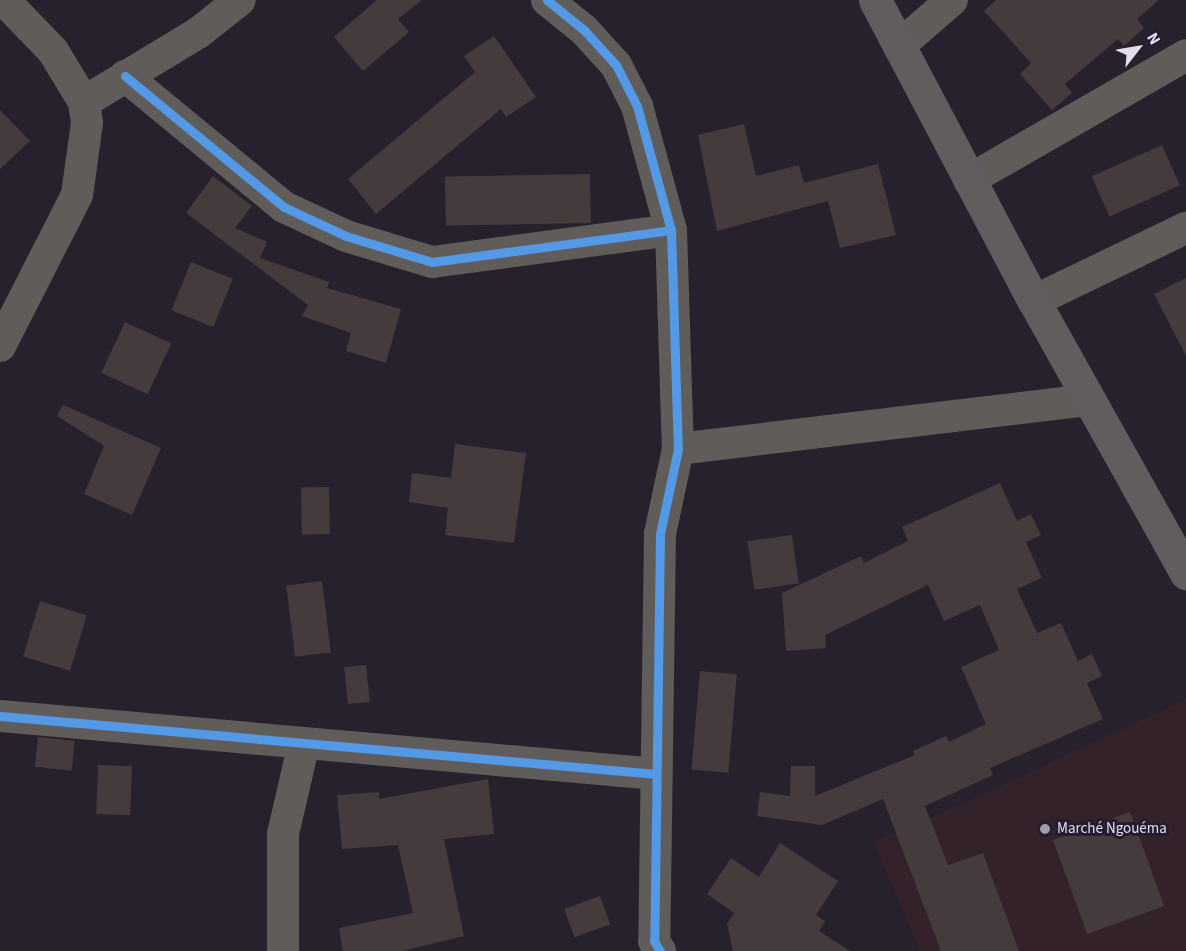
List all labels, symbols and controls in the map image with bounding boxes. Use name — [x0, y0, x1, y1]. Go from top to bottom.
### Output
north arrow — [1108, 18, 1168, 78]
text: N — [1141, 28, 1166, 49]
place label: Marché Ngouéma — [1057, 820, 1167, 838]
marker: Marché Ngouéma — [1038, 822, 1052, 836]

